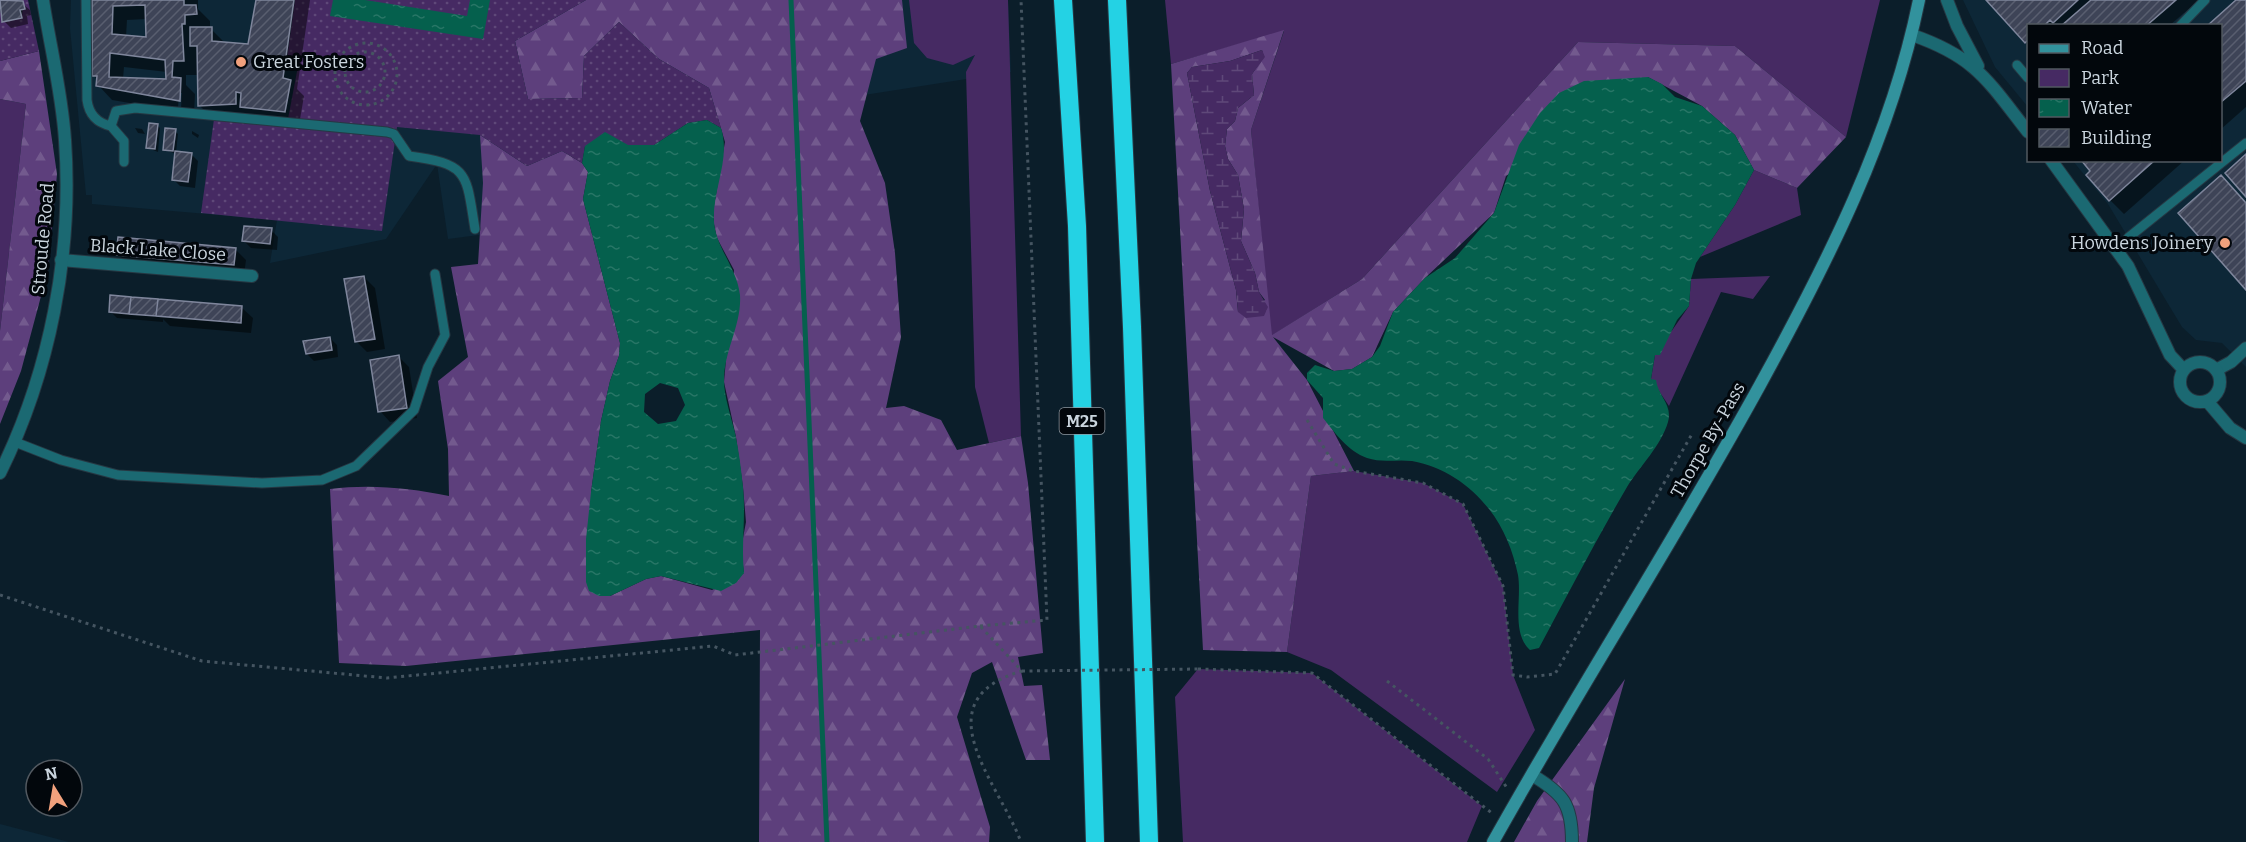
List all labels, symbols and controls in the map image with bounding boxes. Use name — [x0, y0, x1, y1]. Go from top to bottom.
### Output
legend — [2027, 24, 2222, 162]
text: Road — [2081, 37, 2124, 59]
place label: Great Fosters — [253, 51, 364, 73]
marker: Great Fosters — [234, 55, 248, 69]
text: Park — [2081, 67, 2120, 89]
text: Water — [2081, 97, 2132, 119]
text: Building — [2081, 127, 2152, 149]
street label: Stroude Road — [27, 182, 59, 296]
place label: Howdens Joinery — [2070, 232, 2213, 254]
street label: Black Lake Close — [89, 234, 227, 266]
marker: Howdens Joinery — [2218, 236, 2232, 250]
street label: Thorpe By-Pass — [1666, 378, 1750, 502]
road number: M25 — [1060, 408, 1104, 434]
north arrow — [24, 758, 84, 818]
text: N — [43, 763, 59, 784]

